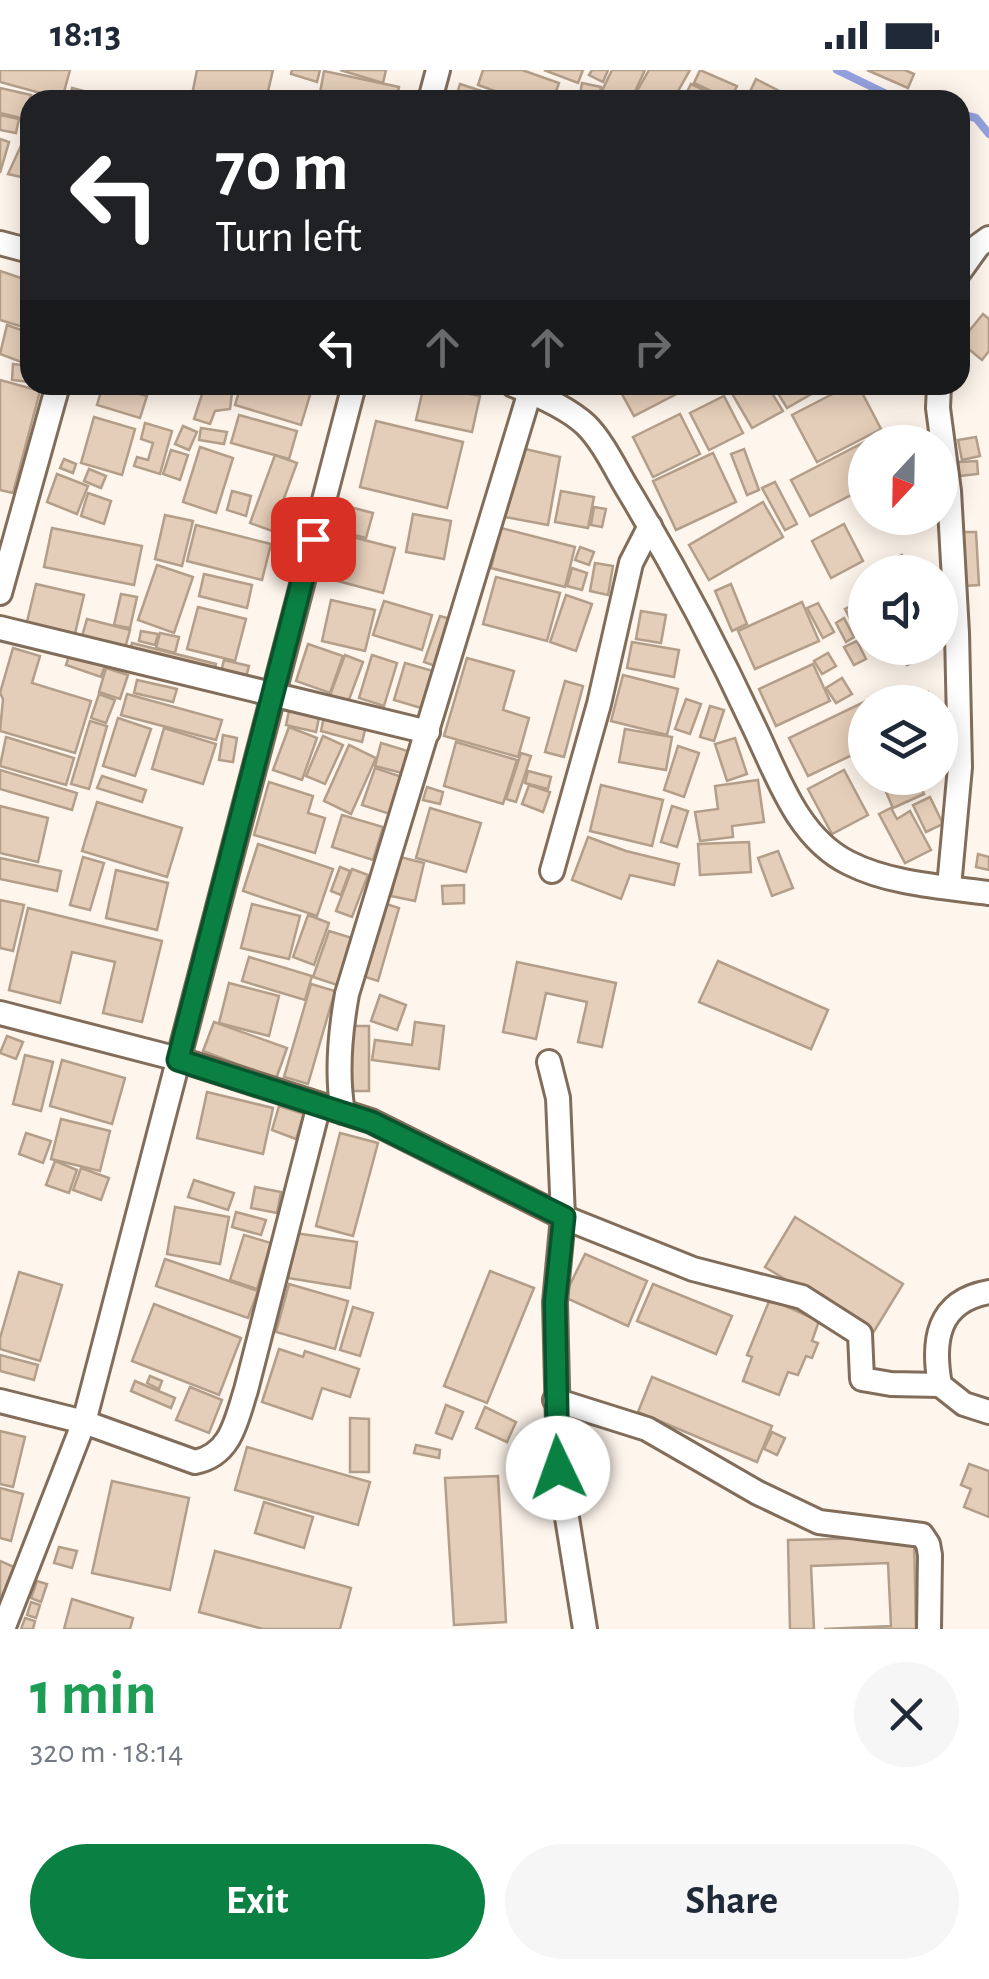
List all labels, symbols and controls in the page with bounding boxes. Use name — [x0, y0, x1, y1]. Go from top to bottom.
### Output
text: 18:13 — [50, 16, 121, 54]
icon: left — [50, 130, 180, 260]
text: 70 m — [215, 133, 349, 203]
text: Turn left — [215, 215, 362, 260]
icon: left — [310, 320, 365, 375]
icon: ahead — [415, 320, 470, 375]
icon: ahead — [520, 320, 575, 375]
icon: right — [625, 320, 680, 375]
north arrow — [848, 425, 958, 535]
map controls — [848, 425, 958, 795]
pin — [271, 497, 356, 582]
icon: arrive — [286, 512, 341, 567]
button: sound — [848, 555, 958, 665]
button: layers — [848, 685, 958, 795]
position arrow — [506, 1416, 610, 1520]
button: close — [854, 1662, 959, 1767]
text: 1 min — [30, 1665, 156, 1725]
text: 320 m · 18:14 — [30, 1736, 183, 1768]
button: Exit — [30, 1844, 485, 1959]
button: Share — [505, 1844, 959, 1959]

